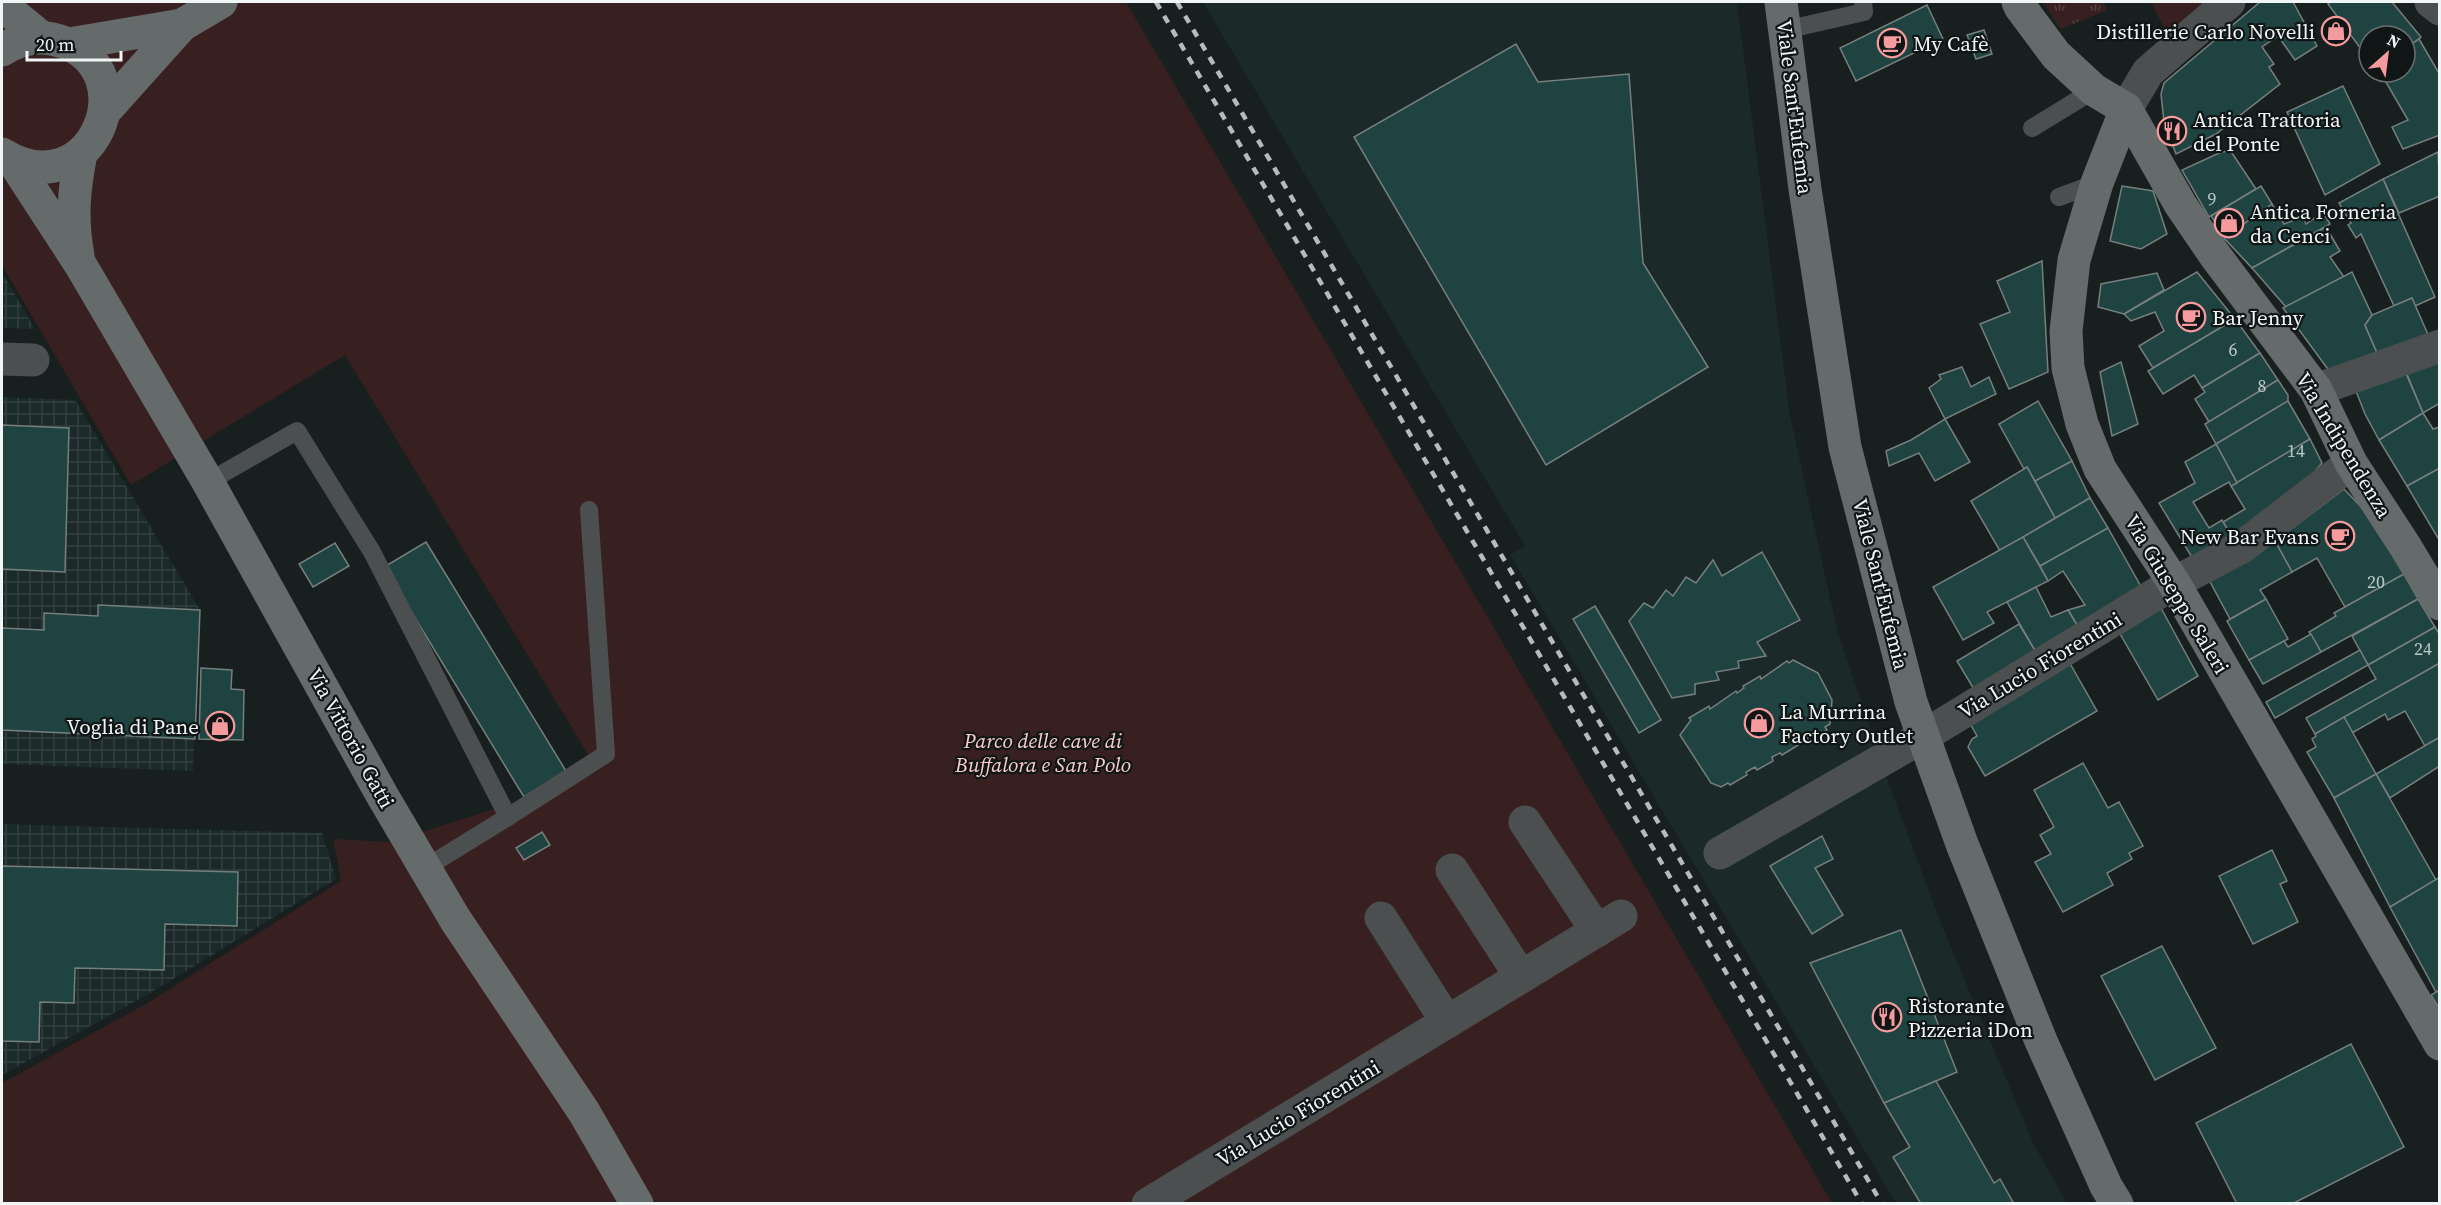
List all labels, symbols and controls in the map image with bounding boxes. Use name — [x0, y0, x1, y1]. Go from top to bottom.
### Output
shop icon: Distillerie Carlo Novelli — [2320, 15, 2352, 47]
place label: Distillerie Carlo Novelli — [2096, 17, 2315, 46]
street label: Viale Sant'Eufemia — [1770, 18, 1820, 196]
scale bar — [27, 24, 122, 62]
north arrow — [2357, 24, 2417, 84]
cafe icon: My Cafè — [1876, 27, 1908, 59]
text: N — [2384, 28, 2405, 53]
place label: My Cafè — [1913, 29, 1989, 58]
text: 20 m — [36, 32, 74, 57]
place label: Antica Trattoria del Ponte — [2193, 105, 2341, 158]
restaurant icon: Antica Trattoria del Ponte — [2156, 115, 2188, 147]
house number: 9 — [2208, 186, 2217, 211]
place label: Antica Forneria da Cenci — [2250, 197, 2397, 250]
shop icon: Antica Forneria da Cenci — [2213, 207, 2245, 239]
cafe icon: Bar Jenny — [2175, 301, 2207, 333]
place label: Bar Jenny — [2212, 303, 2304, 332]
house number: 6 — [2229, 337, 2238, 362]
street label: Via Indipendenza — [2289, 367, 2399, 524]
house number: 8 — [2258, 373, 2267, 398]
house number: 14 — [2287, 438, 2305, 463]
street label: Viale Sant'Eufemia — [1846, 495, 1916, 673]
street label: Via Giuseppe Saleri — [2118, 509, 2236, 679]
cafe icon: New Bar Evans — [2324, 520, 2356, 552]
place label: New Bar Evans — [2180, 522, 2319, 551]
house number: 20 — [2367, 569, 2385, 594]
street label: Via Lucio Fiorentini — [1953, 605, 2127, 725]
house number: 24 — [2414, 636, 2432, 661]
street label: Via Vittorio Gatti — [300, 663, 402, 813]
place label: La Murrina Factory Outlet — [1780, 697, 1913, 750]
shop icon: La Murrina Factory Outlet — [1743, 707, 1775, 739]
shop icon: Voglia di Pane — [204, 710, 236, 742]
place label: Voglia di Pane — [67, 712, 199, 741]
park label: Parco delle cave di Buffalora e San Polo — [954, 726, 1131, 779]
place label: Ristorante Pizzeria iDon — [1908, 991, 2033, 1044]
restaurant icon: Ristorante Pizzeria iDon — [1871, 1001, 1903, 1033]
street label: Via Lucio Fiorentini — [1211, 1053, 1385, 1173]

